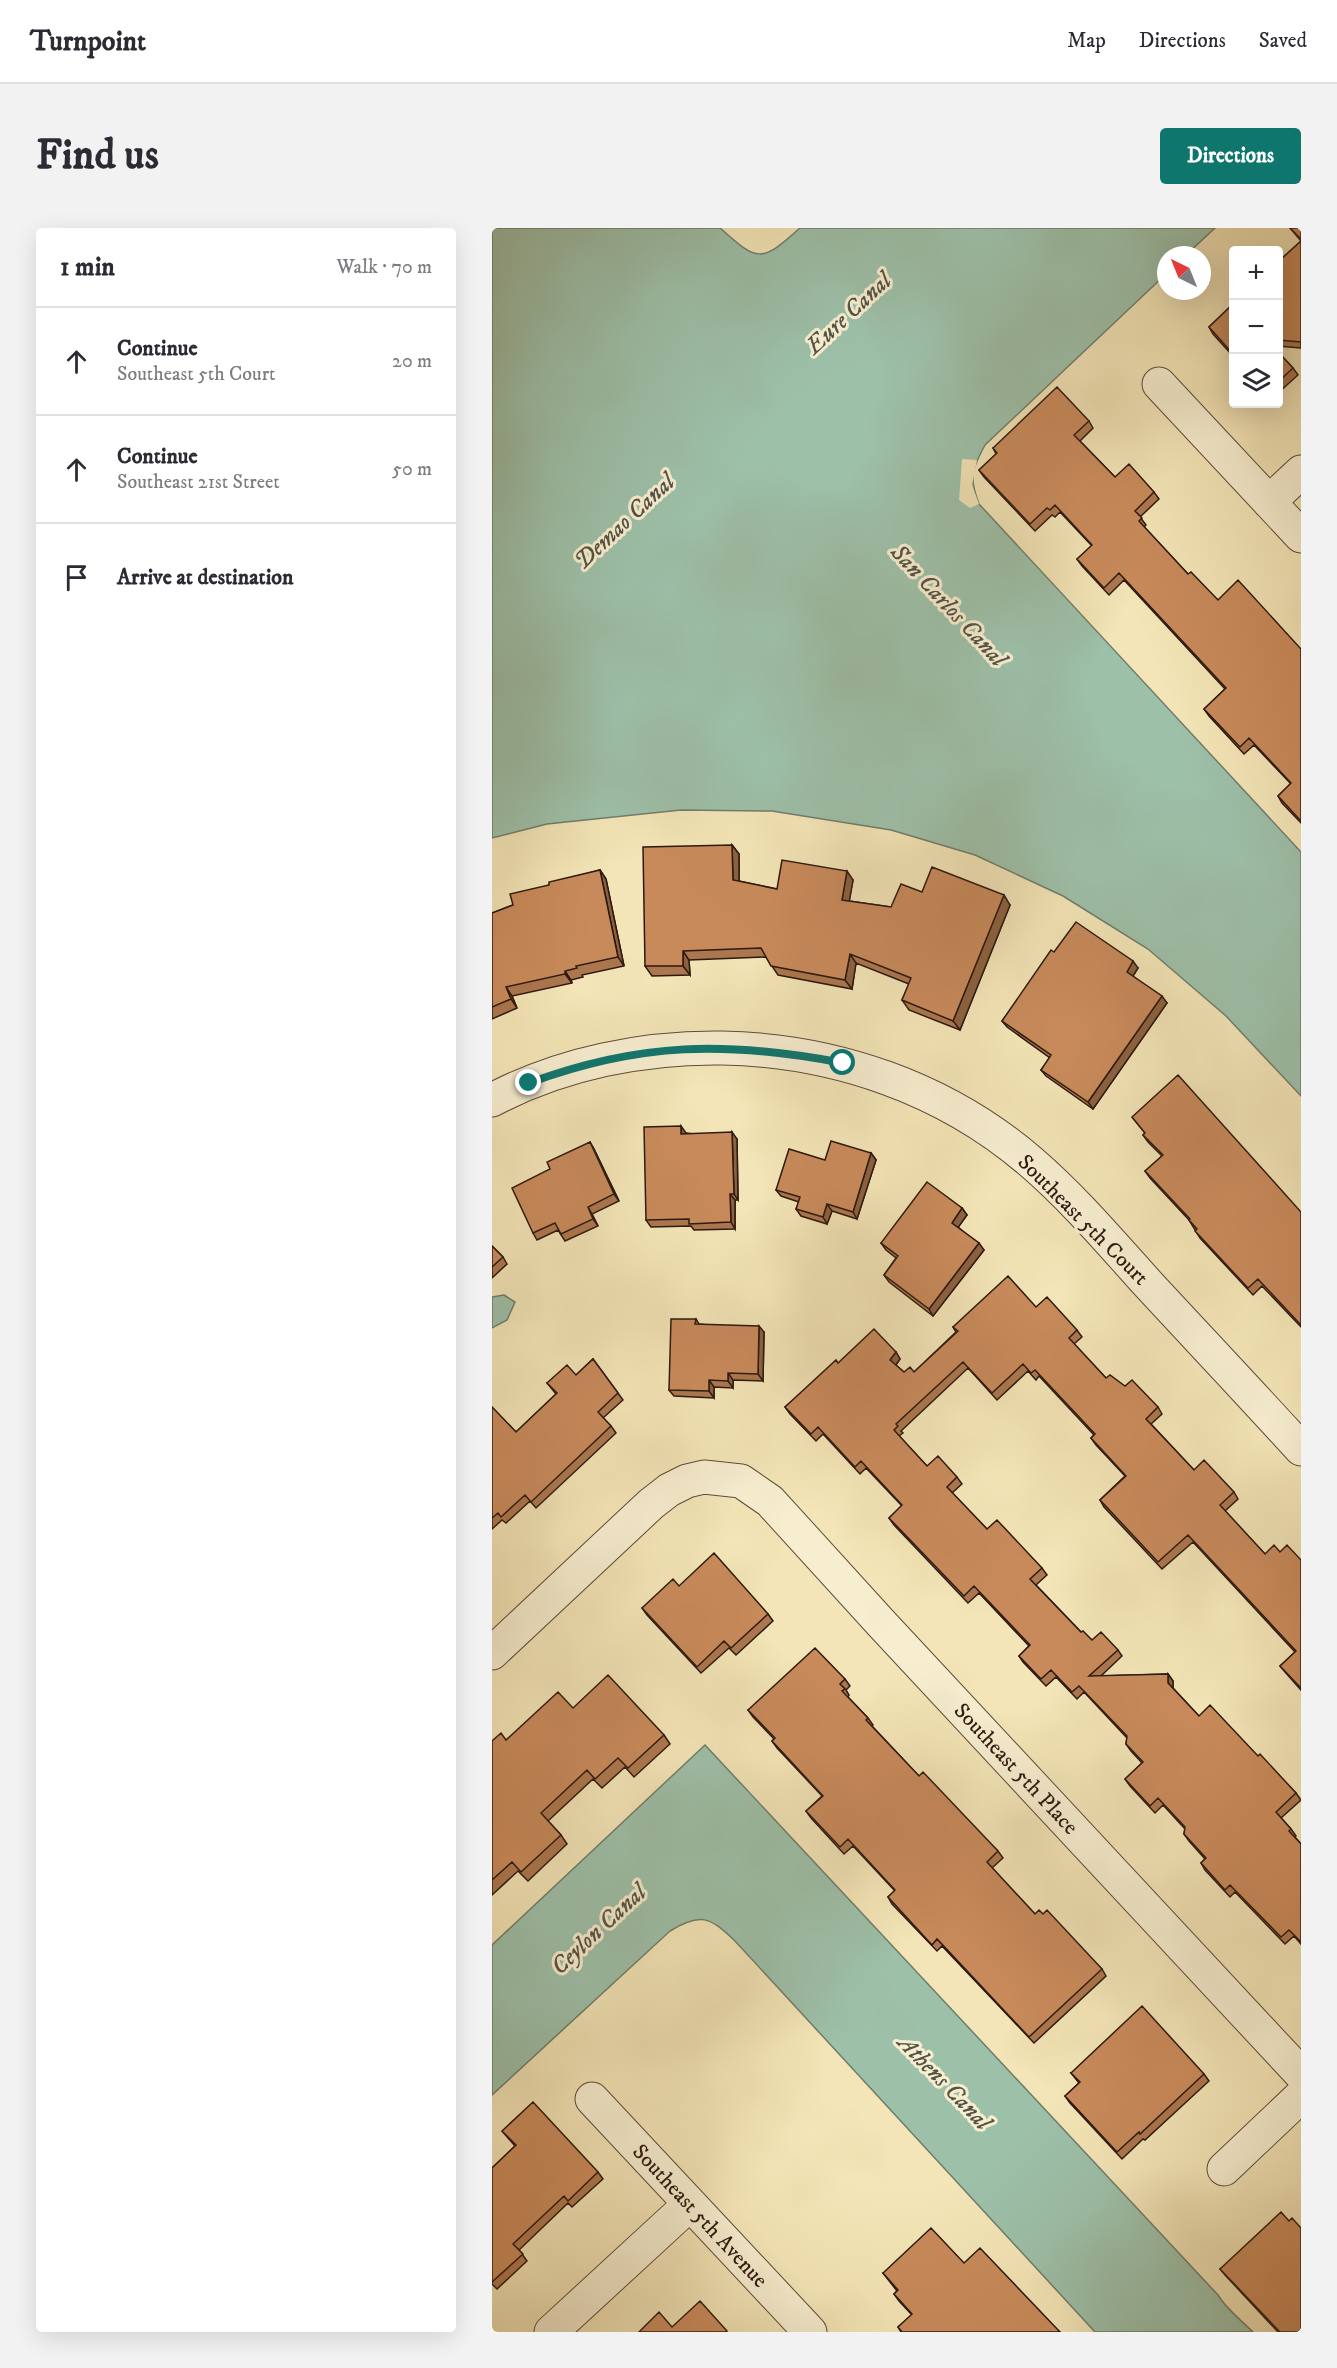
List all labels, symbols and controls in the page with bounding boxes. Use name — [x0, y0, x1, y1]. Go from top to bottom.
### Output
text: Turnpoint — [30, 24, 146, 59]
text: Map — [1067, 28, 1106, 54]
text: Directions — [1139, 28, 1226, 54]
text: Saved — [1259, 28, 1307, 54]
button: Directions — [1160, 128, 1301, 184]
text: Find us — [36, 130, 159, 182]
north arrow — [1157, 246, 1211, 300]
map controls — [1229, 246, 1283, 408]
button: + — [1229, 246, 1283, 300]
text: 1 min — [60, 251, 115, 284]
text: Walk · 70 m — [336, 255, 432, 280]
water label: Eure Canal — [798, 264, 900, 362]
button: − — [1229, 300, 1283, 354]
text: Continue — [117, 335, 198, 362]
icon: ahead — [60, 345, 93, 378]
text: 20 m — [392, 349, 432, 374]
button: layers — [1229, 354, 1283, 408]
text: Southeast 5th Court — [117, 362, 276, 387]
text: Continue — [117, 443, 198, 470]
icon: ahead — [60, 453, 93, 486]
text: 50 m — [392, 457, 432, 482]
water label: Demao Canal — [568, 466, 683, 576]
text: Southeast 21st Street — [117, 470, 280, 495]
water label: San Carlos Canal — [883, 537, 1015, 675]
icon: arrive — [60, 561, 93, 594]
text: Arrive at destination — [117, 564, 294, 591]
route start — [829, 1049, 855, 1075]
route end — [515, 1069, 541, 1095]
street label: Southeast 5th Court — [1012, 1149, 1154, 1291]
street label: Southeast 5th Place — [948, 1698, 1084, 1841]
water label: Ceylon Canal — [545, 1876, 655, 1982]
water label: Athens Canal — [889, 2026, 999, 2139]
street label: Southeast 5th Avenue — [626, 2139, 773, 2293]

